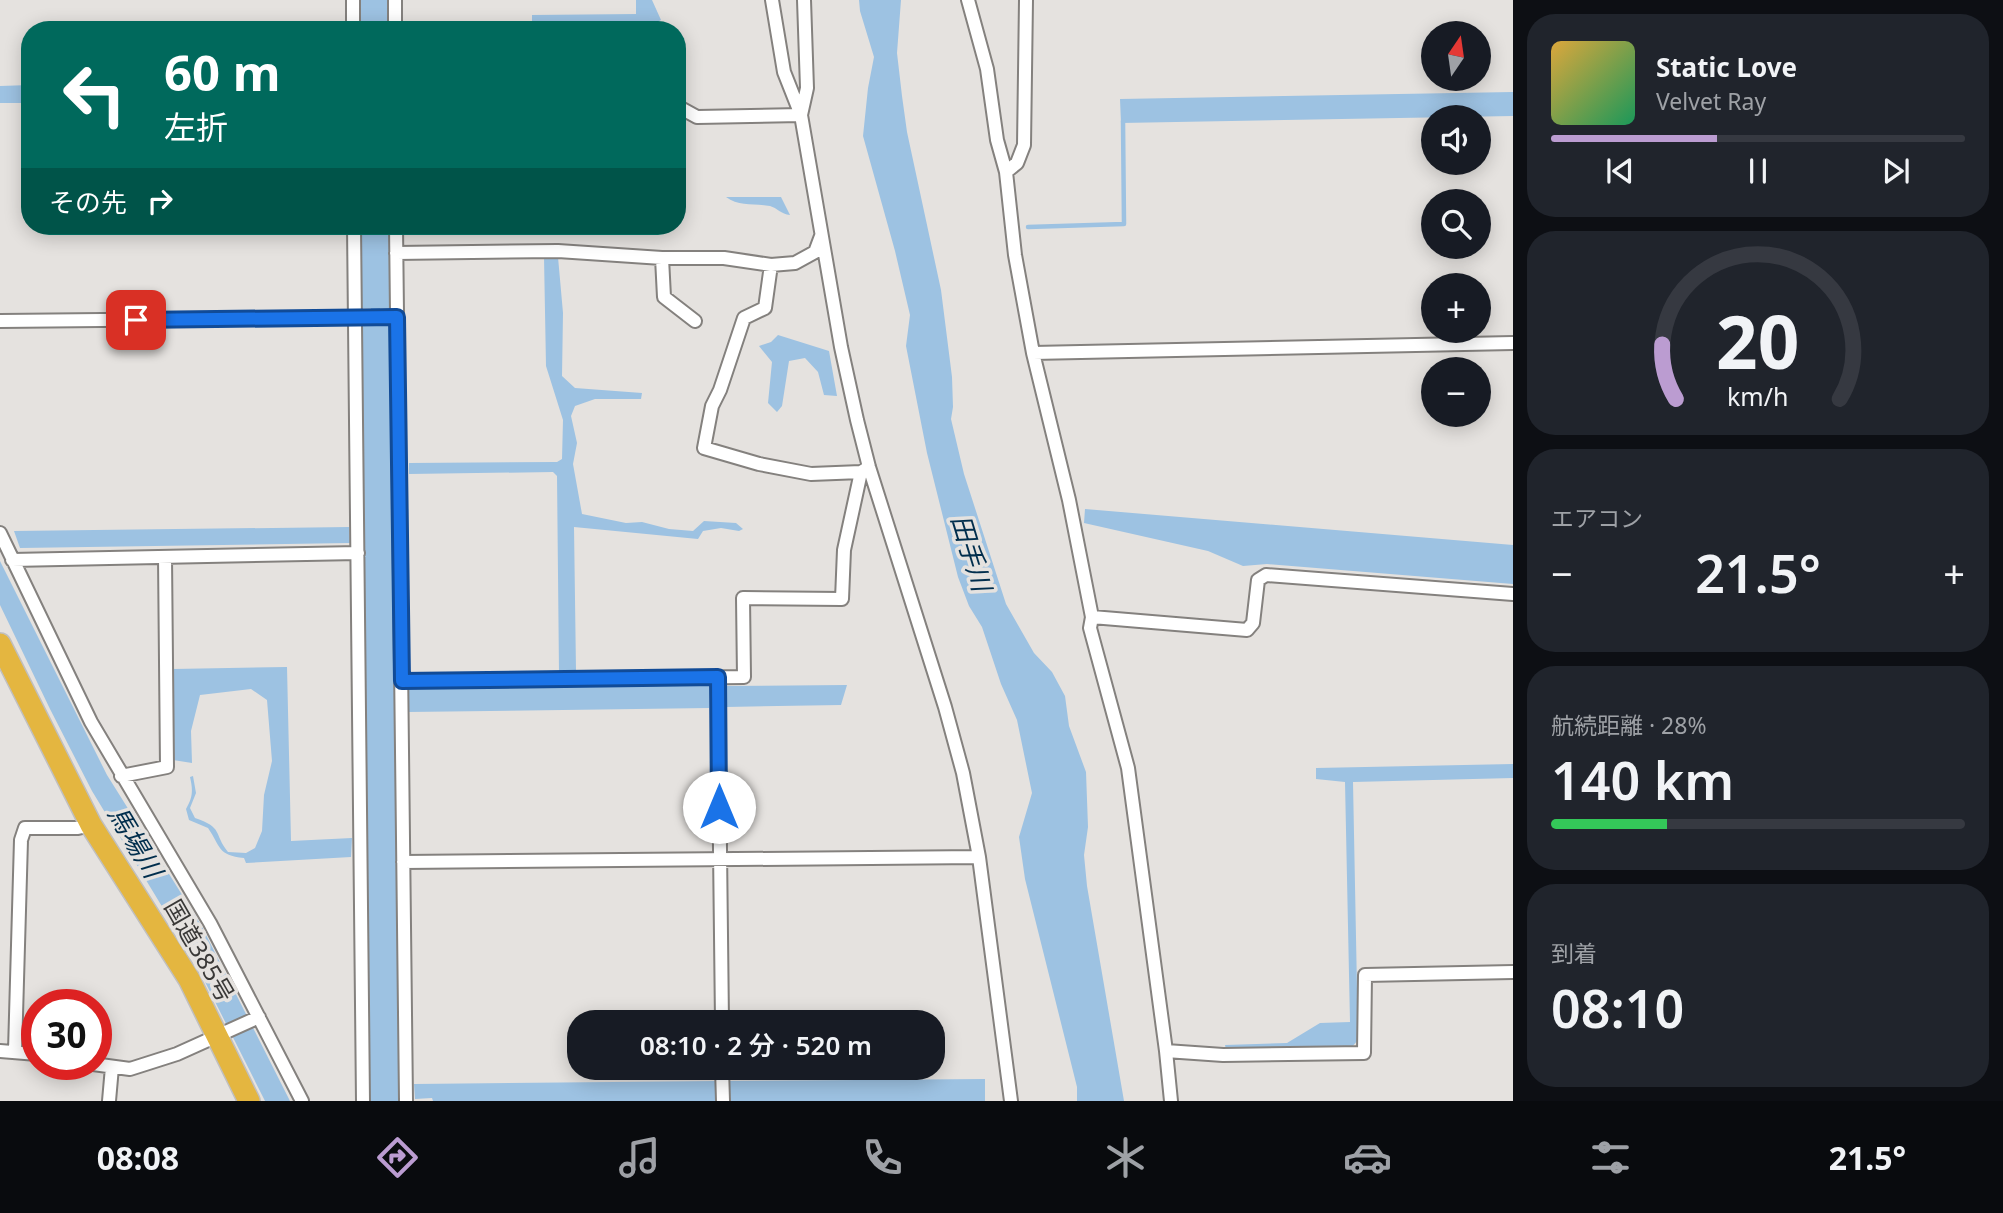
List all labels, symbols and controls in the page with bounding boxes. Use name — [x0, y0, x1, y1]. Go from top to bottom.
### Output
north arrow — [1421, 21, 1491, 91]
map controls — [1421, 21, 1491, 427]
text: 60 m — [164, 39, 281, 105]
icon: left — [49, 49, 140, 140]
text: Static Love — [1656, 49, 1797, 85]
text: Velvet Ray — [1656, 85, 1766, 117]
text: 左折 — [164, 105, 228, 148]
button: sound — [1421, 105, 1491, 175]
icon: previous — [1601, 152, 1639, 190]
icon: pause — [1739, 152, 1777, 190]
icon: next — [1877, 152, 1915, 190]
icon: right — [141, 182, 179, 220]
text: その先 — [49, 184, 127, 220]
button: search — [1421, 189, 1491, 259]
button: + — [1421, 273, 1491, 343]
pin — [106, 290, 166, 350]
text: 20 — [1716, 292, 1800, 391]
icon: arrive — [117, 301, 155, 339]
button: − — [1421, 357, 1491, 427]
text: km/h — [1727, 379, 1789, 413]
text: エアコン — [1551, 502, 1643, 534]
water label: 田手川 — [943, 510, 1001, 598]
text: 21.5° — [1695, 537, 1821, 608]
text: − — [1551, 547, 1573, 599]
text: + — [1943, 547, 1965, 599]
text: 航続距離 · 28% — [1551, 709, 1707, 741]
text: 140 km — [1551, 744, 1734, 815]
position arrow — [682, 770, 756, 844]
water label: 馬場川 — [100, 799, 173, 887]
street label: 国道385号 — [158, 893, 243, 1008]
text: 到着 — [1551, 937, 1597, 969]
text: 08:10 — [1551, 972, 1684, 1043]
speed limit sign: 30 — [21, 989, 112, 1080]
text: 08:10 · 2 分 · 520 m — [640, 1027, 872, 1063]
icon: directions — [373, 1133, 422, 1182]
icon: music — [615, 1133, 664, 1182]
icon: phone — [858, 1133, 907, 1182]
icon: climate — [1101, 1133, 1150, 1182]
icon: car — [1343, 1133, 1392, 1182]
icon: filters — [1586, 1133, 1635, 1182]
text: 08:08 — [97, 1136, 179, 1179]
text: 21.5° — [1829, 1136, 1906, 1179]

